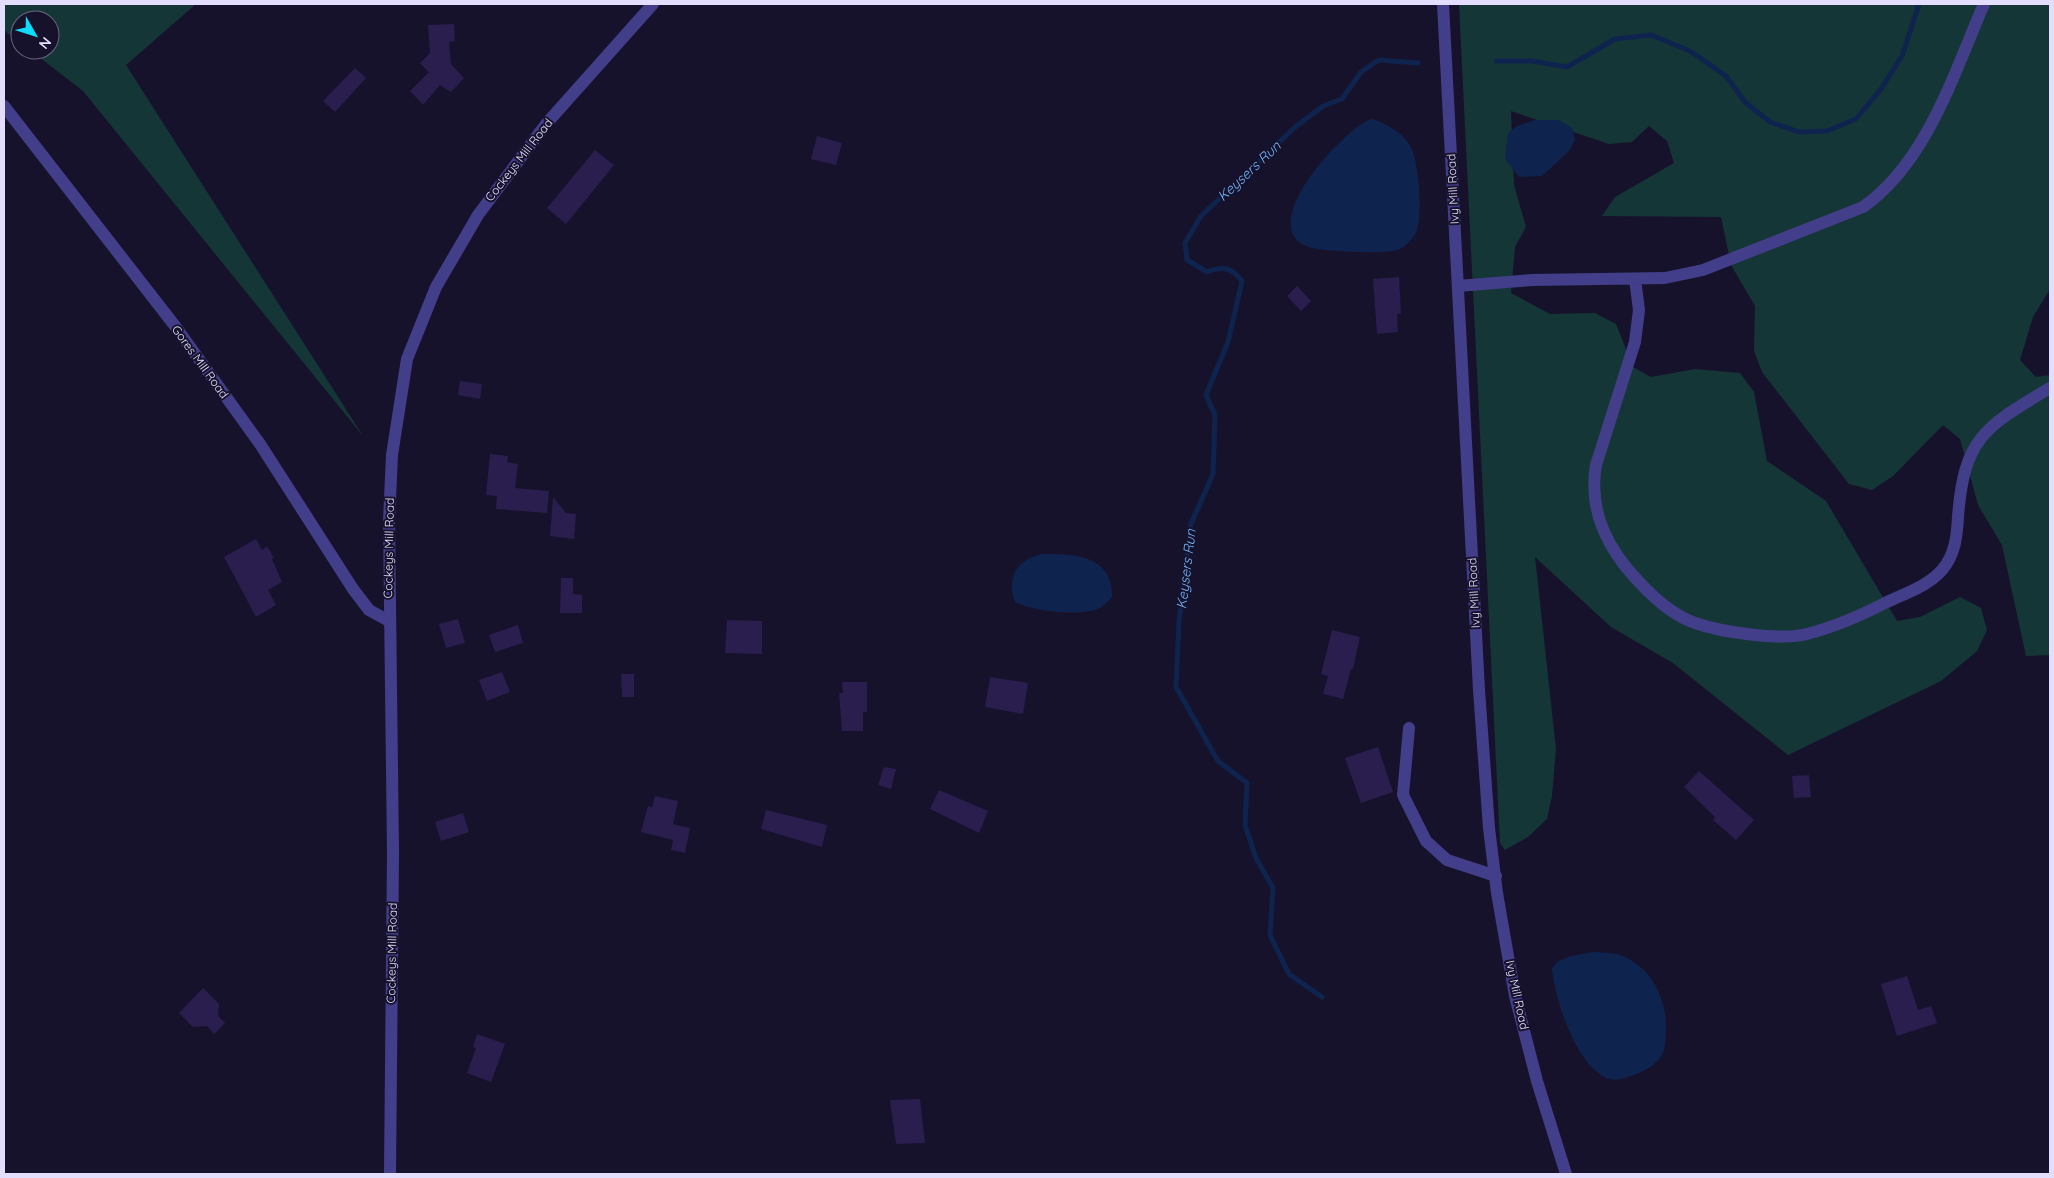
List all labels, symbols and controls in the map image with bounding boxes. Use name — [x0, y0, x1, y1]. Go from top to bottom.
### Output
north arrow — [10, 10, 60, 60]
text: N — [35, 34, 55, 53]
street label: Cockeys Mill Road — [482, 115, 556, 204]
water label: Keysers Run — [1213, 136, 1285, 205]
street label: Ivy Mill Road — [1443, 153, 1462, 225]
street label: Gores Mill Road — [169, 322, 232, 401]
street label: Cockeys Mill Road — [380, 497, 397, 599]
water label: Keysers Run — [1172, 527, 1200, 610]
street label: Ivy Mill Road — [1464, 557, 1483, 629]
street label: Cockeys Mill Road — [383, 902, 400, 1004]
street label: Ivy Mill Road — [1503, 959, 1532, 1031]

